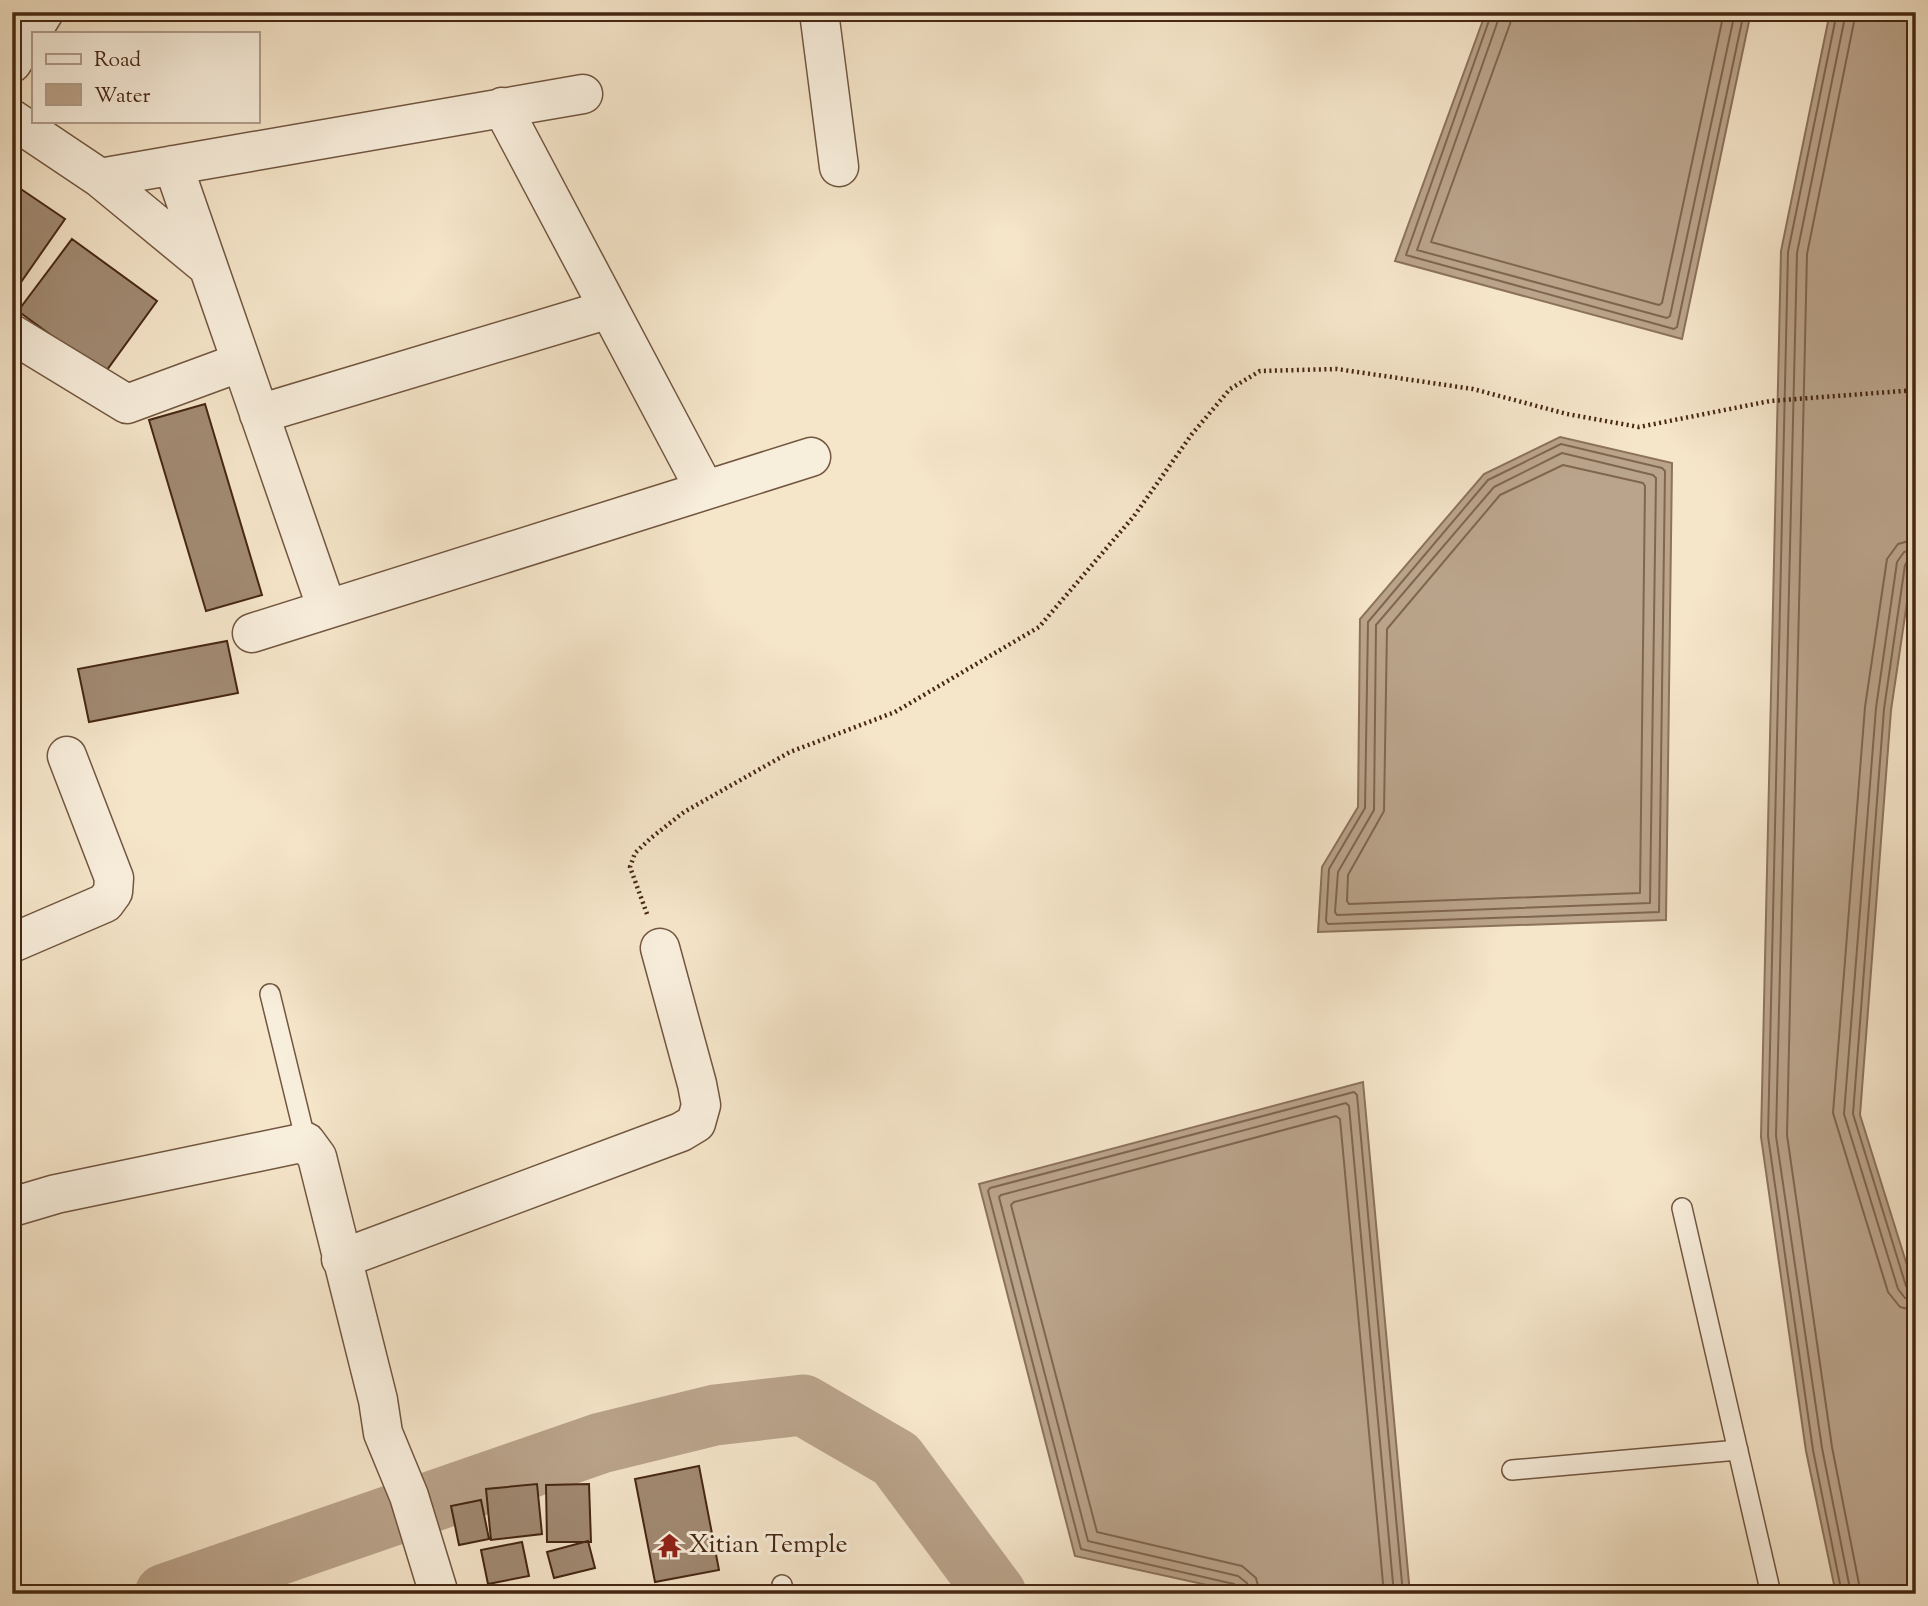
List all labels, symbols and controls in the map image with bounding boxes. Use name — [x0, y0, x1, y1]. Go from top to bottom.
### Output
legend — [32, 32, 259, 122]
text: Road — [94, 46, 141, 76]
text: Water — [94, 82, 151, 112]
place label: Xitian Temple — [689, 1527, 848, 1564]
temple icon: Xitian Temple — [655, 1531, 683, 1559]

